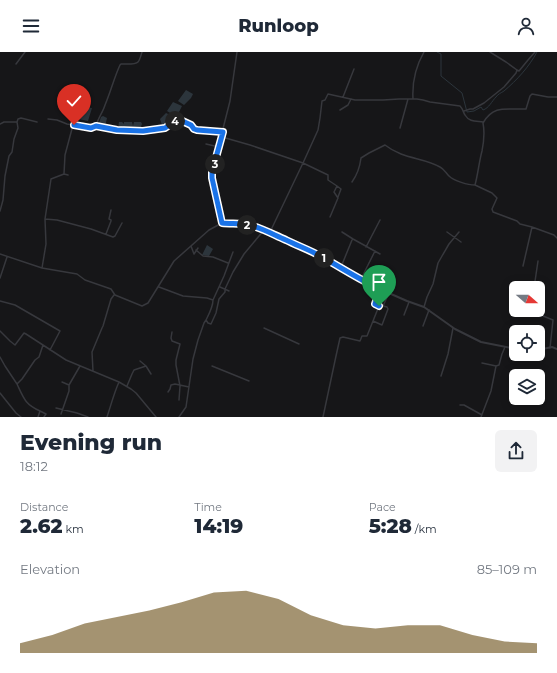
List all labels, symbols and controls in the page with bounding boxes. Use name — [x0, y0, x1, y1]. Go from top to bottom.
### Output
icon: menu — [20, 15, 42, 37]
text: Runloop — [238, 15, 319, 37]
icon: person — [515, 15, 537, 37]
pin — [57, 84, 91, 125]
icon: check — [63, 90, 85, 112]
pin: 4 — [165, 111, 185, 131]
text: 4 — [171, 114, 179, 128]
pin: 3 — [205, 154, 225, 174]
text: 3 — [212, 157, 218, 171]
pin: 2 — [237, 215, 257, 235]
text: 2 — [244, 218, 250, 232]
pin: 1 — [314, 248, 334, 268]
text: 1 — [322, 251, 326, 265]
pin — [362, 265, 396, 306]
icon: arrive — [368, 271, 390, 293]
north arrow — [509, 281, 545, 317]
map controls — [509, 281, 545, 405]
button: locate — [509, 325, 545, 361]
button: layers — [509, 369, 545, 405]
text: Evening run — [20, 429, 162, 456]
button: share — [495, 430, 537, 472]
text: 18:12 — [20, 458, 48, 474]
text: Distance — [20, 500, 68, 514]
text: Time — [194, 500, 222, 514]
text: Pace — [369, 500, 396, 514]
text: 2.62 — [20, 514, 63, 538]
text: 14:19 — [194, 514, 243, 538]
text: 5:28 — [369, 514, 412, 538]
text: km — [63, 522, 84, 536]
text: /km — [412, 522, 437, 536]
text: Elevation — [20, 561, 80, 577]
text: 85–109 m — [477, 561, 537, 577]

